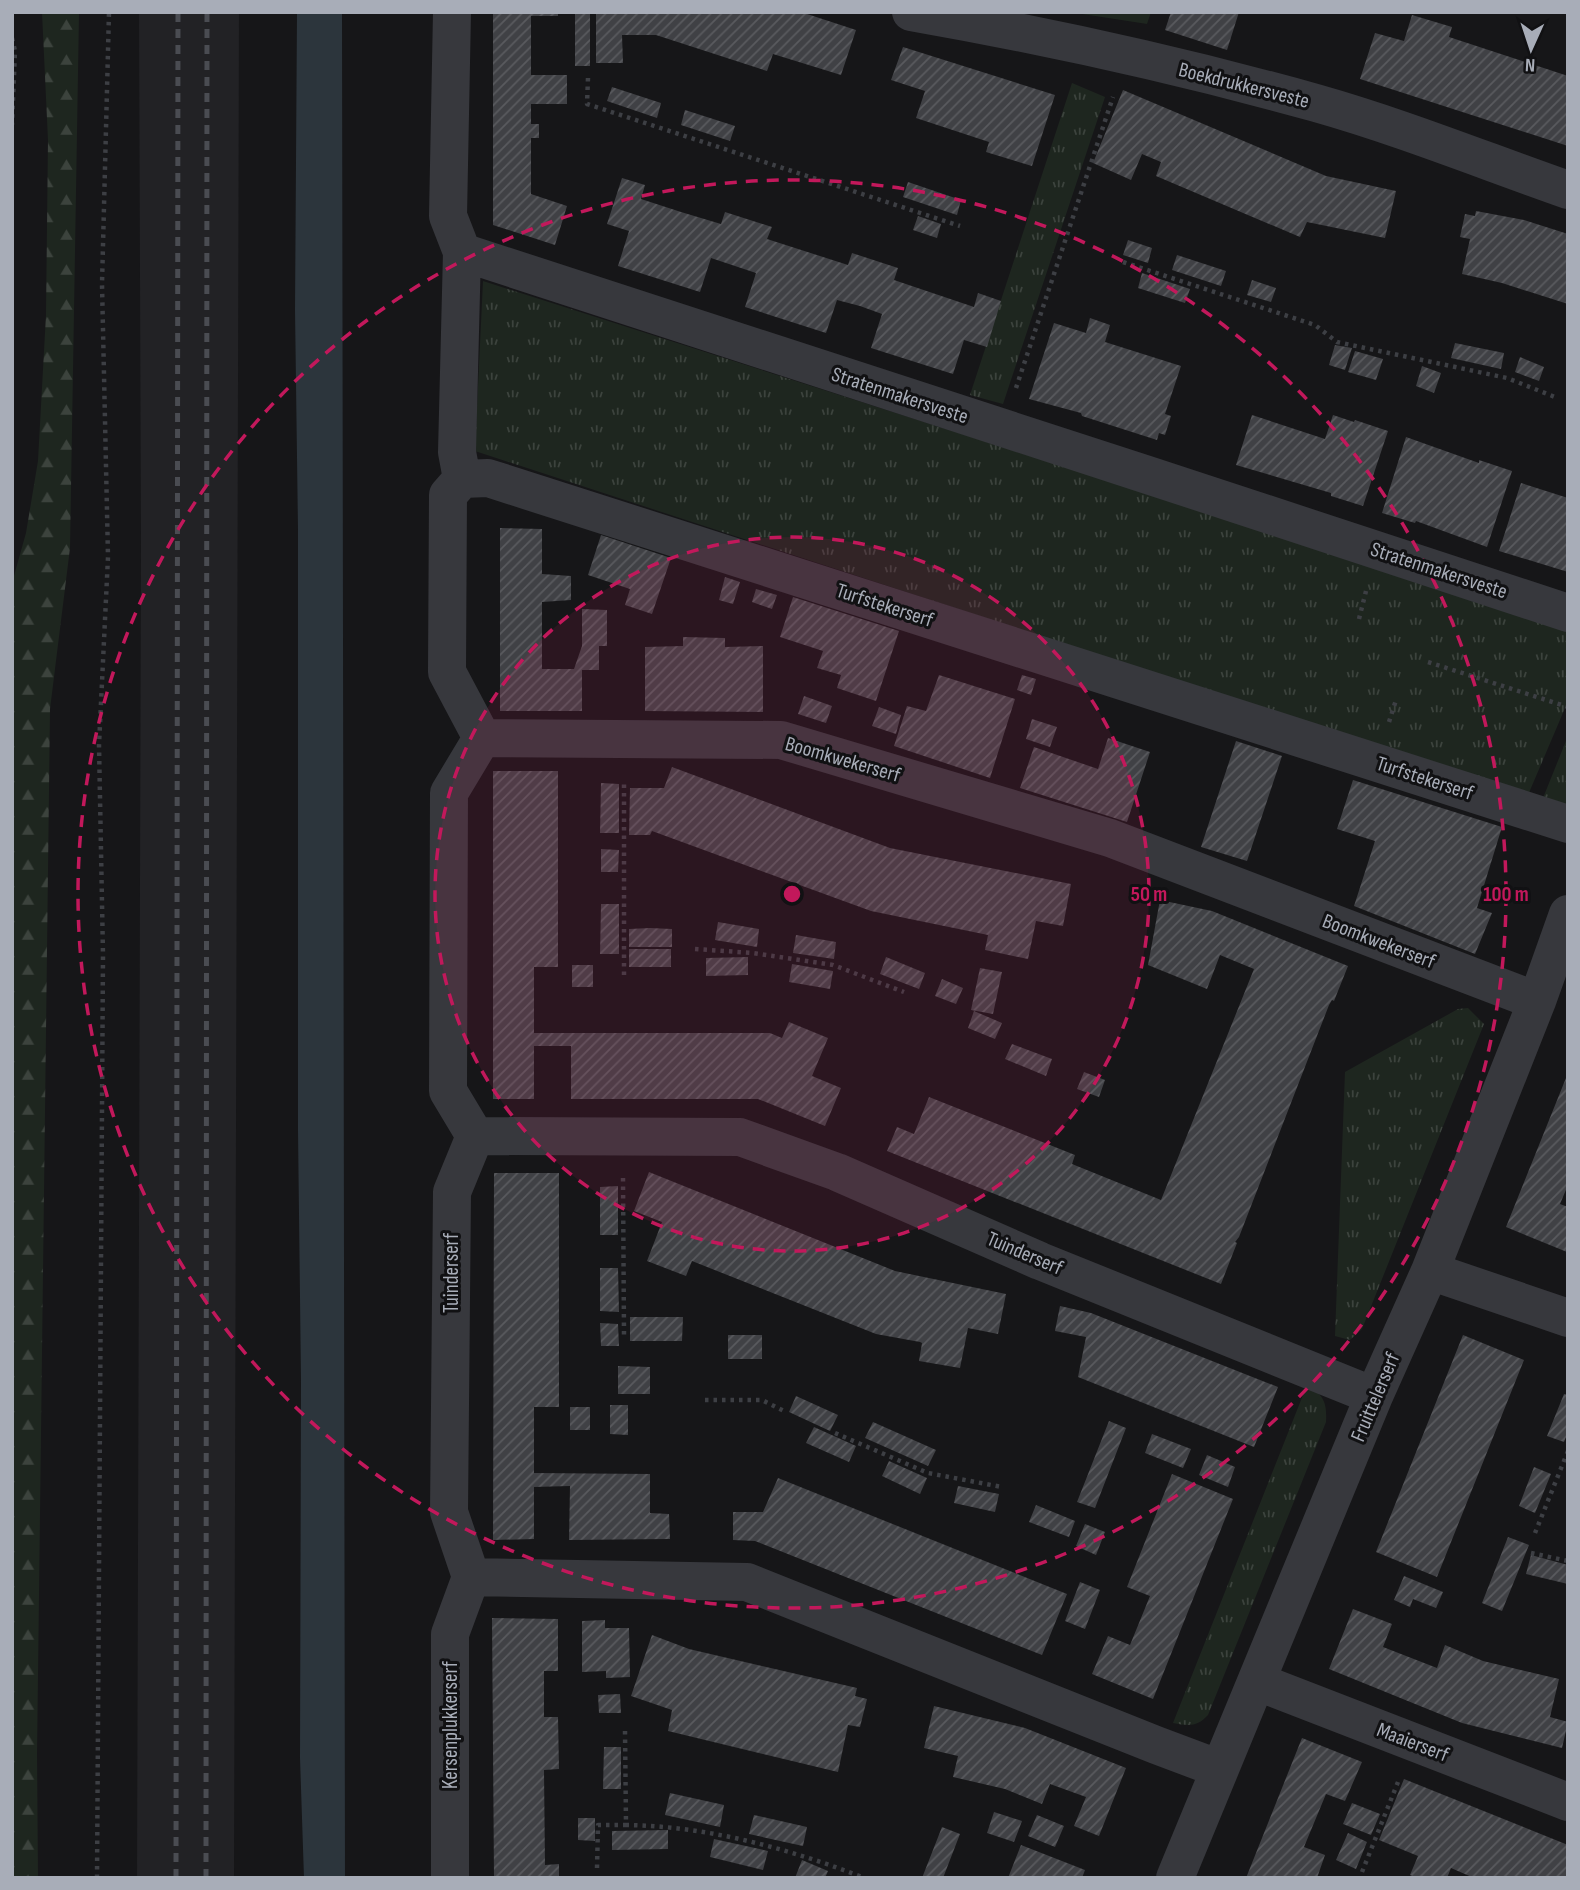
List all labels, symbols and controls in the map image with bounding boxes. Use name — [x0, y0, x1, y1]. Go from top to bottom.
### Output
north arrow — [1496, 14, 1566, 84]
text: N — [1525, 53, 1536, 76]
street label: Boekdrukkersveste — [1176, 57, 1312, 114]
street label: Stratenmakersveste — [828, 362, 971, 429]
street label: Stratenmakersveste — [1367, 537, 1510, 604]
street label: Turfstekerserf — [833, 578, 937, 633]
street label: Boomkwekerserf — [782, 731, 904, 788]
street label: Turfstekerserf — [1373, 751, 1477, 806]
centre of rings — [780, 882, 804, 906]
text: 50 m — [1131, 882, 1167, 907]
text: 100 m — [1483, 882, 1529, 907]
street label: Boomkwekerserf — [1319, 909, 1440, 975]
street label: Tuinderserf — [983, 1226, 1067, 1281]
street label: Tuinderserf — [439, 1232, 464, 1313]
street label: Fruittelerserf — [1346, 1348, 1406, 1445]
street label: Kersenplukkerserf — [438, 1660, 463, 1789]
street label: Maaierserf — [1373, 1717, 1453, 1768]

